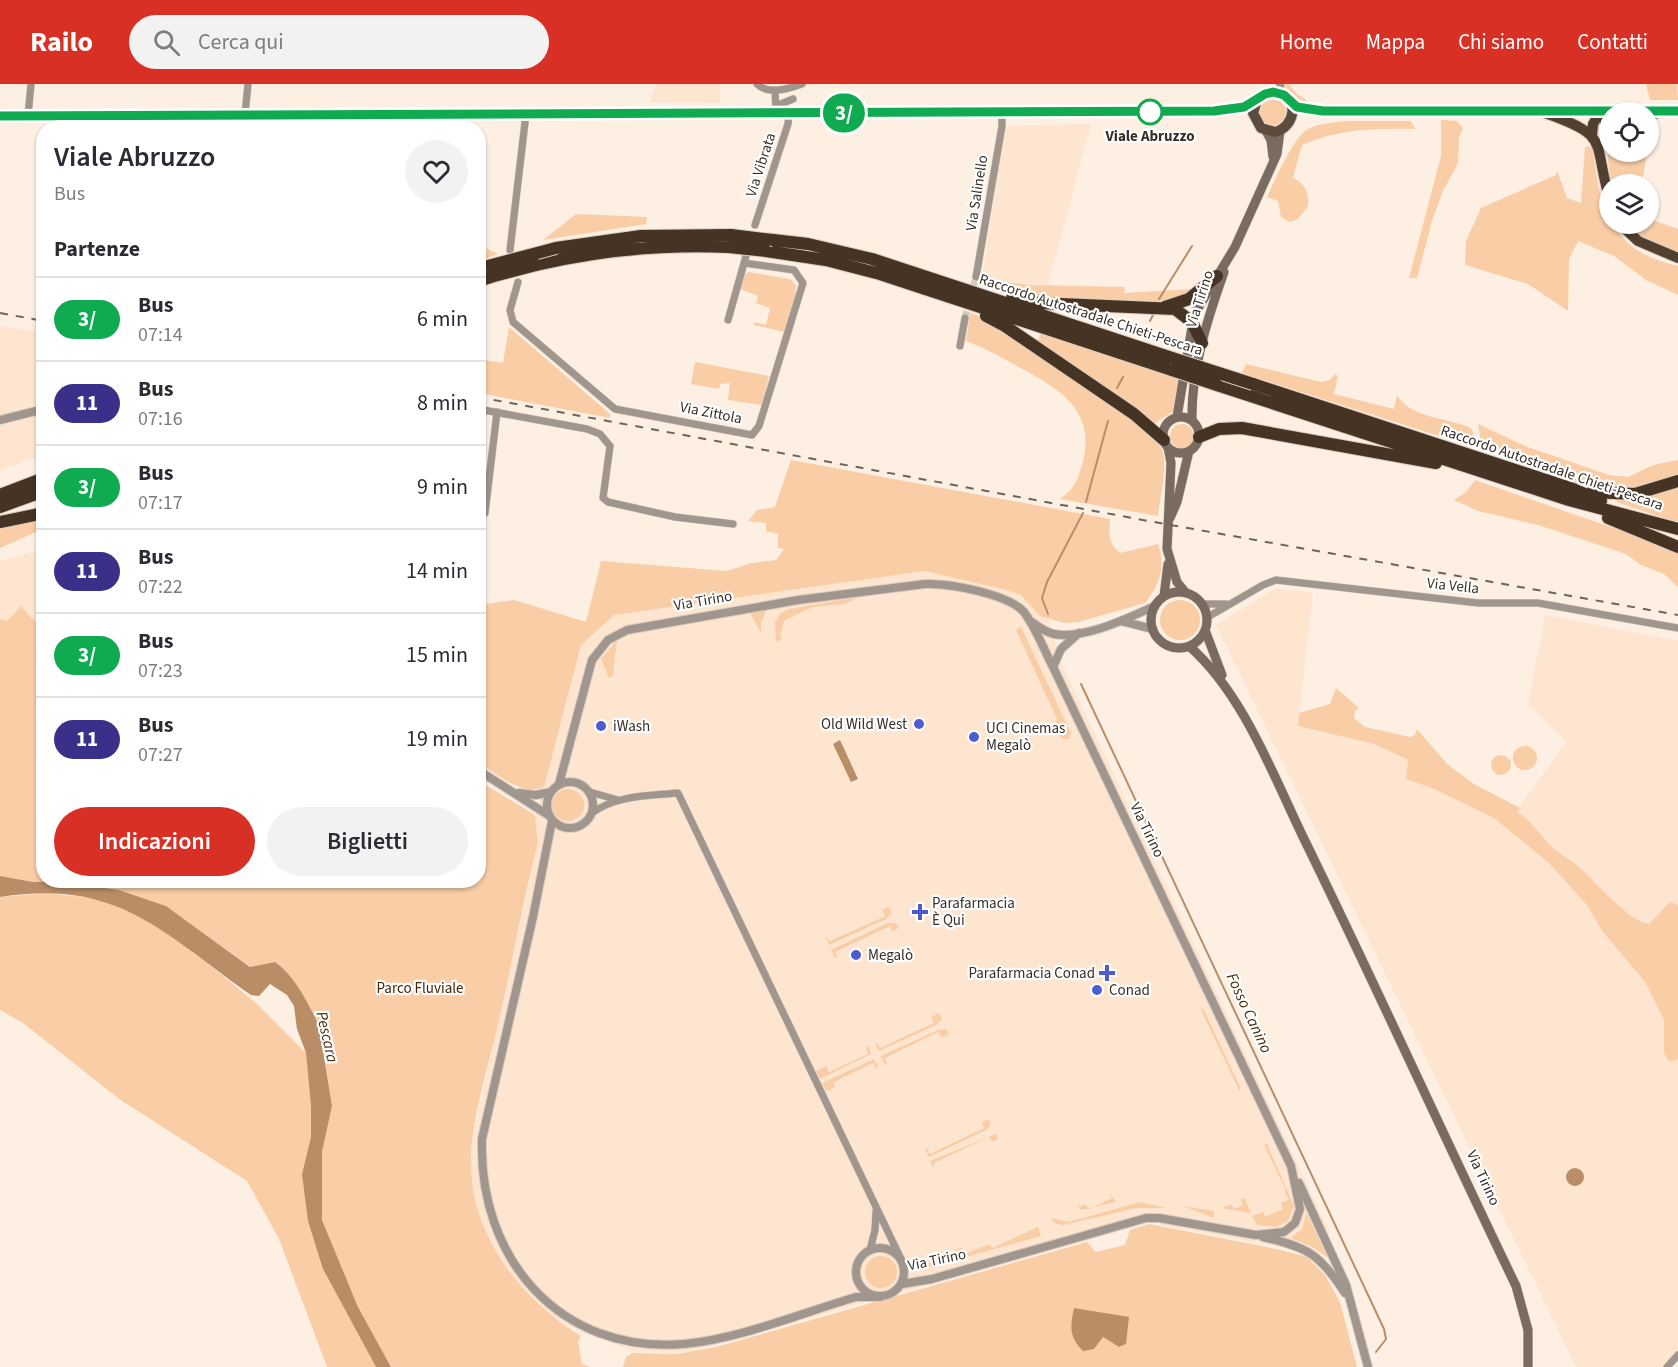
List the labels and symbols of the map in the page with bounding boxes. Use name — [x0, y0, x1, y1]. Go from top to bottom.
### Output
line badge: 3/ — [817, 93, 871, 132]
marker: Viale Abruzzo — [1137, 99, 1163, 125]
place label: Viale Abruzzo — [1104, 126, 1195, 147]
street label: Via Vibrata — [741, 130, 781, 200]
street label: Via Salinello — [961, 154, 993, 232]
street label: Via Tirino — [1181, 268, 1219, 330]
street label: Raccordo Autostradale Chieti-Pescara — [976, 269, 1206, 361]
street label: Via Zittola — [678, 397, 744, 429]
street label: Raccordo Autostradale Chieti-Pescara — [1438, 420, 1666, 516]
street label: Via Vella — [1426, 573, 1480, 599]
street label: Via Tirino — [672, 586, 734, 616]
place label: Old Wild West — [821, 714, 907, 735]
place label: iWash — [613, 716, 650, 737]
marker: Old Wild West — [912, 717, 926, 731]
place label: UCI Cinemas Megalò — [986, 718, 1065, 756]
marker: iWash — [594, 719, 608, 733]
marker: UCI Cinemas Megalò — [967, 730, 981, 744]
street label: Via Tirino — [1125, 799, 1169, 861]
place label: Parafarmacia È Qui — [932, 893, 1015, 931]
marker: Parafarmacia È Qui — [913, 905, 927, 919]
place label: Megalò — [868, 945, 913, 966]
marker: Megalò — [849, 948, 863, 962]
place label: Parafarmacia Conad — [968, 963, 1095, 984]
marker: Parafarmacia Conad — [1100, 966, 1114, 980]
water label: Fosso Canino — [1221, 969, 1277, 1057]
park label: Parco Fluviale — [376, 978, 464, 999]
place label: Conad — [1109, 980, 1150, 1001]
marker: Conad — [1090, 983, 1104, 997]
water label: Pescara — [310, 1009, 344, 1065]
street label: Via Tirino — [1461, 1147, 1505, 1209]
street label: Via Tirino — [906, 1244, 968, 1276]

